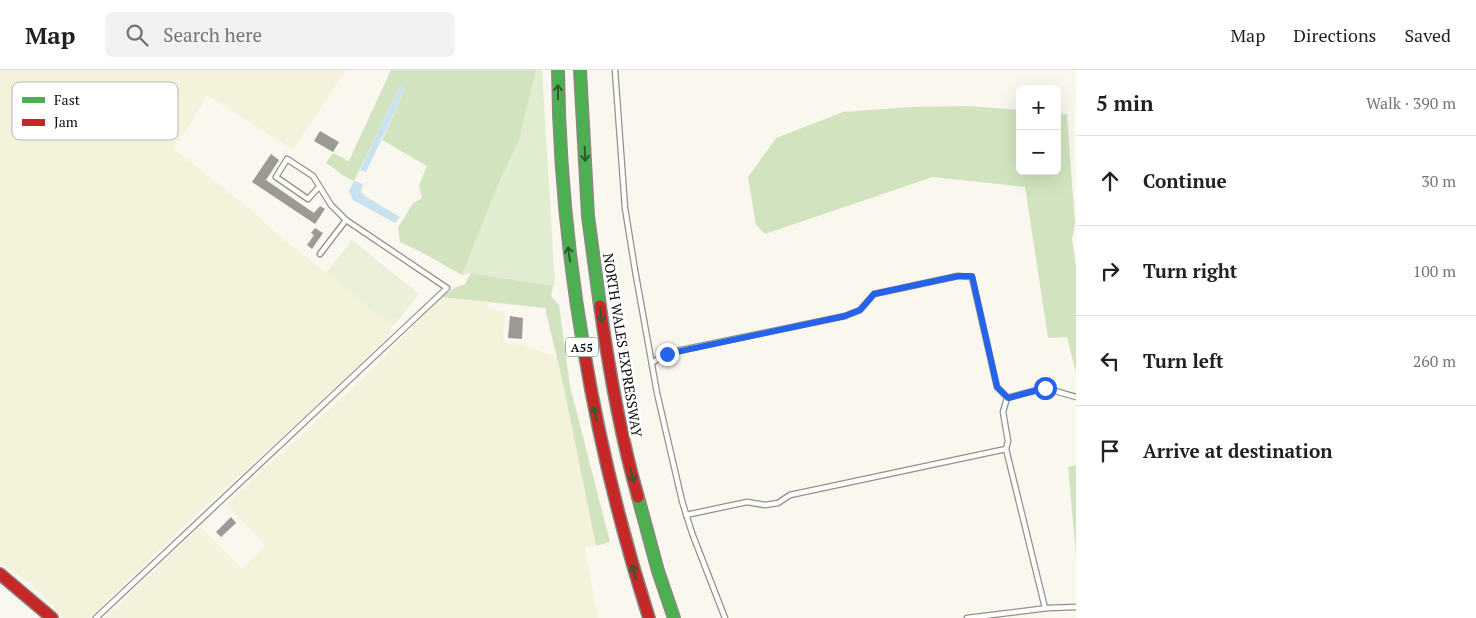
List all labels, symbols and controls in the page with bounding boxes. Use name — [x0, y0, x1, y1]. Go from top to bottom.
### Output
search box — [105, 12, 455, 57]
text: Map — [25, 19, 75, 51]
icon: search — [123, 21, 151, 49]
text: Search here — [163, 22, 262, 47]
text: Map — [1230, 23, 1265, 47]
text: Directions — [1293, 23, 1376, 47]
text: Saved — [1404, 23, 1451, 47]
legend — [12, 82, 178, 140]
one-way arrow — [553, 84, 563, 100]
map controls — [1016, 85, 1061, 175]
button: + — [1016, 85, 1061, 130]
text: 5 min — [1096, 89, 1153, 117]
text: Fast — [54, 90, 81, 109]
text: Walk · 390 m — [1366, 92, 1456, 114]
text: Jam — [54, 112, 78, 131]
button: − — [1016, 130, 1061, 175]
one-way arrow — [580, 145, 589, 161]
icon: ahead — [1096, 167, 1124, 195]
text: Continue — [1143, 168, 1227, 193]
text: 30 m — [1421, 170, 1456, 192]
one-way arrow — [564, 246, 574, 262]
street label: NORTH WALES EXPRESSWAY — [599, 252, 647, 439]
icon: right — [1096, 257, 1124, 285]
text: Turn right — [1143, 258, 1237, 283]
text: 100 m — [1413, 260, 1456, 282]
one-way arrow — [597, 307, 607, 323]
road number: A55 — [566, 338, 598, 356]
route end — [656, 343, 679, 366]
icon: left — [1096, 347, 1124, 375]
text: Turn left — [1143, 348, 1224, 373]
text: 260 m — [1413, 350, 1456, 372]
route start — [1034, 377, 1057, 400]
one-way arrow — [590, 406, 599, 422]
icon: arrive — [1096, 437, 1124, 465]
text: Arrive at destination — [1143, 438, 1332, 463]
one-way arrow — [627, 466, 637, 482]
one-way arrow — [628, 564, 638, 580]

